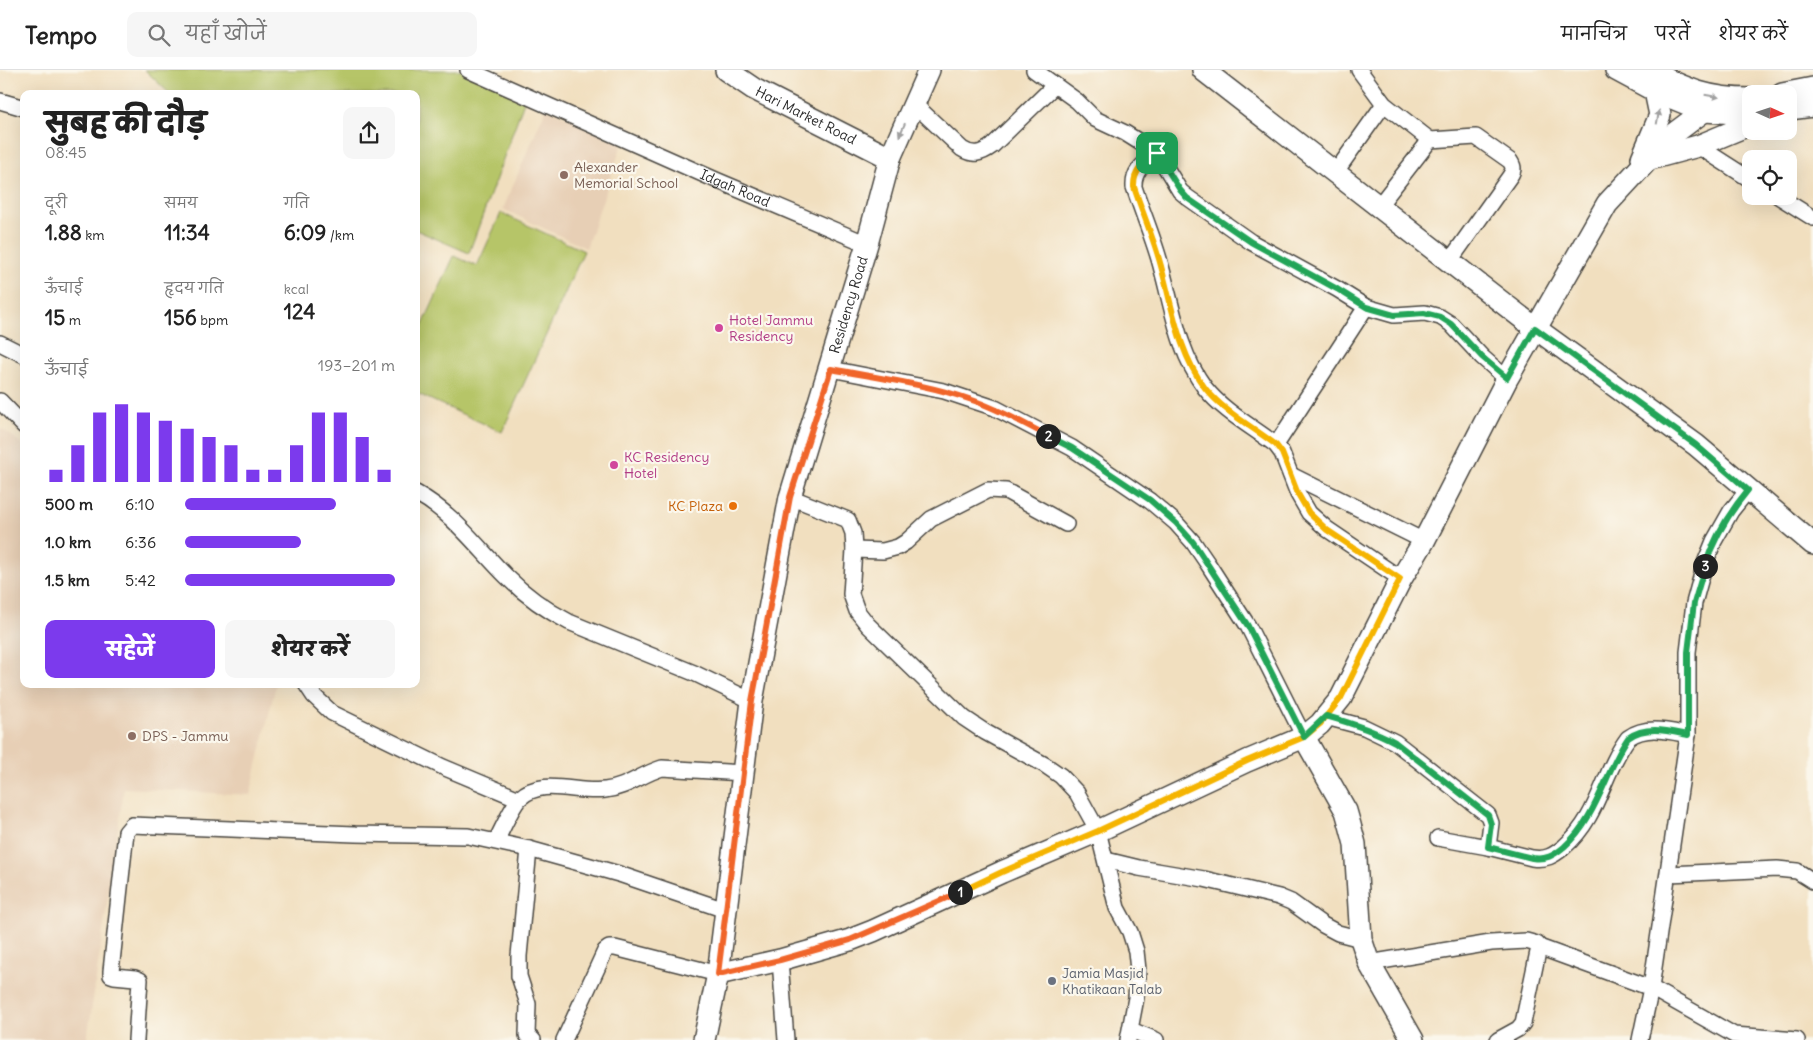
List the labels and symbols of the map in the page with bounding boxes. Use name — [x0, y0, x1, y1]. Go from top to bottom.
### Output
street label: Hari Market Road — [752, 82, 859, 148]
north arrow — [1742, 85, 1798, 140]
one-way arrow — [1704, 93, 1720, 101]
one-way arrow — [1654, 109, 1662, 125]
one-way arrow — [898, 123, 906, 137]
pin — [1136, 132, 1178, 174]
place label: Alexander Memorial School — [574, 158, 678, 192]
street label: Idgah Road — [697, 165, 773, 211]
marker: Alexander Memorial School — [558, 169, 570, 181]
street label: Residency Road — [825, 254, 872, 356]
place label: Hotel Jammu Residency — [729, 311, 813, 345]
marker: Hotel Jammu Residency — [713, 322, 725, 334]
pin: 2 — [1036, 424, 1060, 448]
place label: KC Residency Hotel — [624, 448, 709, 482]
marker: KC Residency Hotel — [608, 459, 620, 471]
place label: KC Plaza — [668, 497, 723, 515]
marker: KC Plaza — [727, 500, 739, 512]
pin: 3 — [1692, 554, 1718, 578]
place label: DPS - Jammu — [142, 727, 229, 745]
marker: DPS - Jammu — [126, 730, 138, 742]
pin: 1 — [948, 880, 972, 904]
place label: Jamia Masjid Khatikaan Talab — [1062, 964, 1163, 998]
marker: Jamia Masjid Khatikaan Talab — [1046, 975, 1058, 987]

